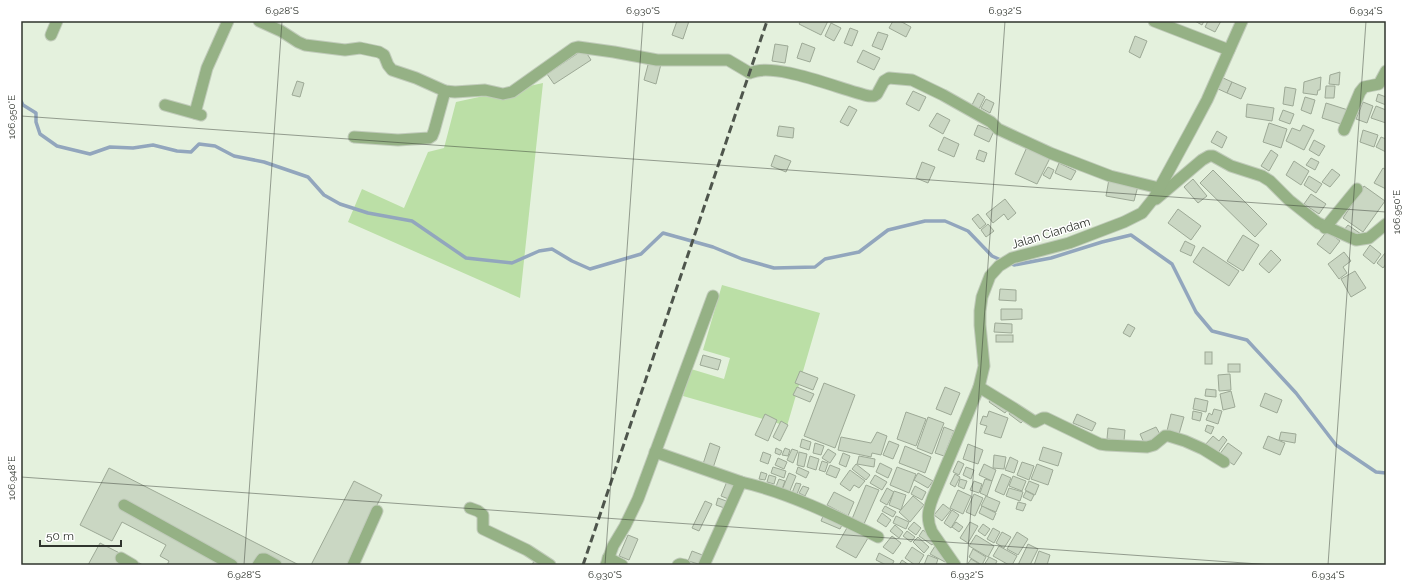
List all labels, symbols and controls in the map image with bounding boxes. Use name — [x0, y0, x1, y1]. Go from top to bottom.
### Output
text: 6.928°S — [265, 5, 299, 16]
text: 6.930°S — [626, 5, 660, 16]
text: 6.932°S — [989, 5, 1021, 16]
text: 6.934°S — [1349, 5, 1383, 16]
text: 106.950°E — [6, 95, 17, 139]
text: 106.950°E — [1391, 190, 1402, 234]
street label: Jalan Ciandam — [1010, 214, 1092, 252]
text: 106.948°E — [6, 456, 17, 500]
scale bar — [40, 522, 121, 548]
text: 50 m — [46, 529, 74, 543]
text: 6.928°S — [227, 569, 261, 580]
text: 6.930°S — [588, 569, 622, 580]
text: 6.932°S — [951, 569, 983, 580]
text: 6.934°S — [1311, 569, 1345, 580]

